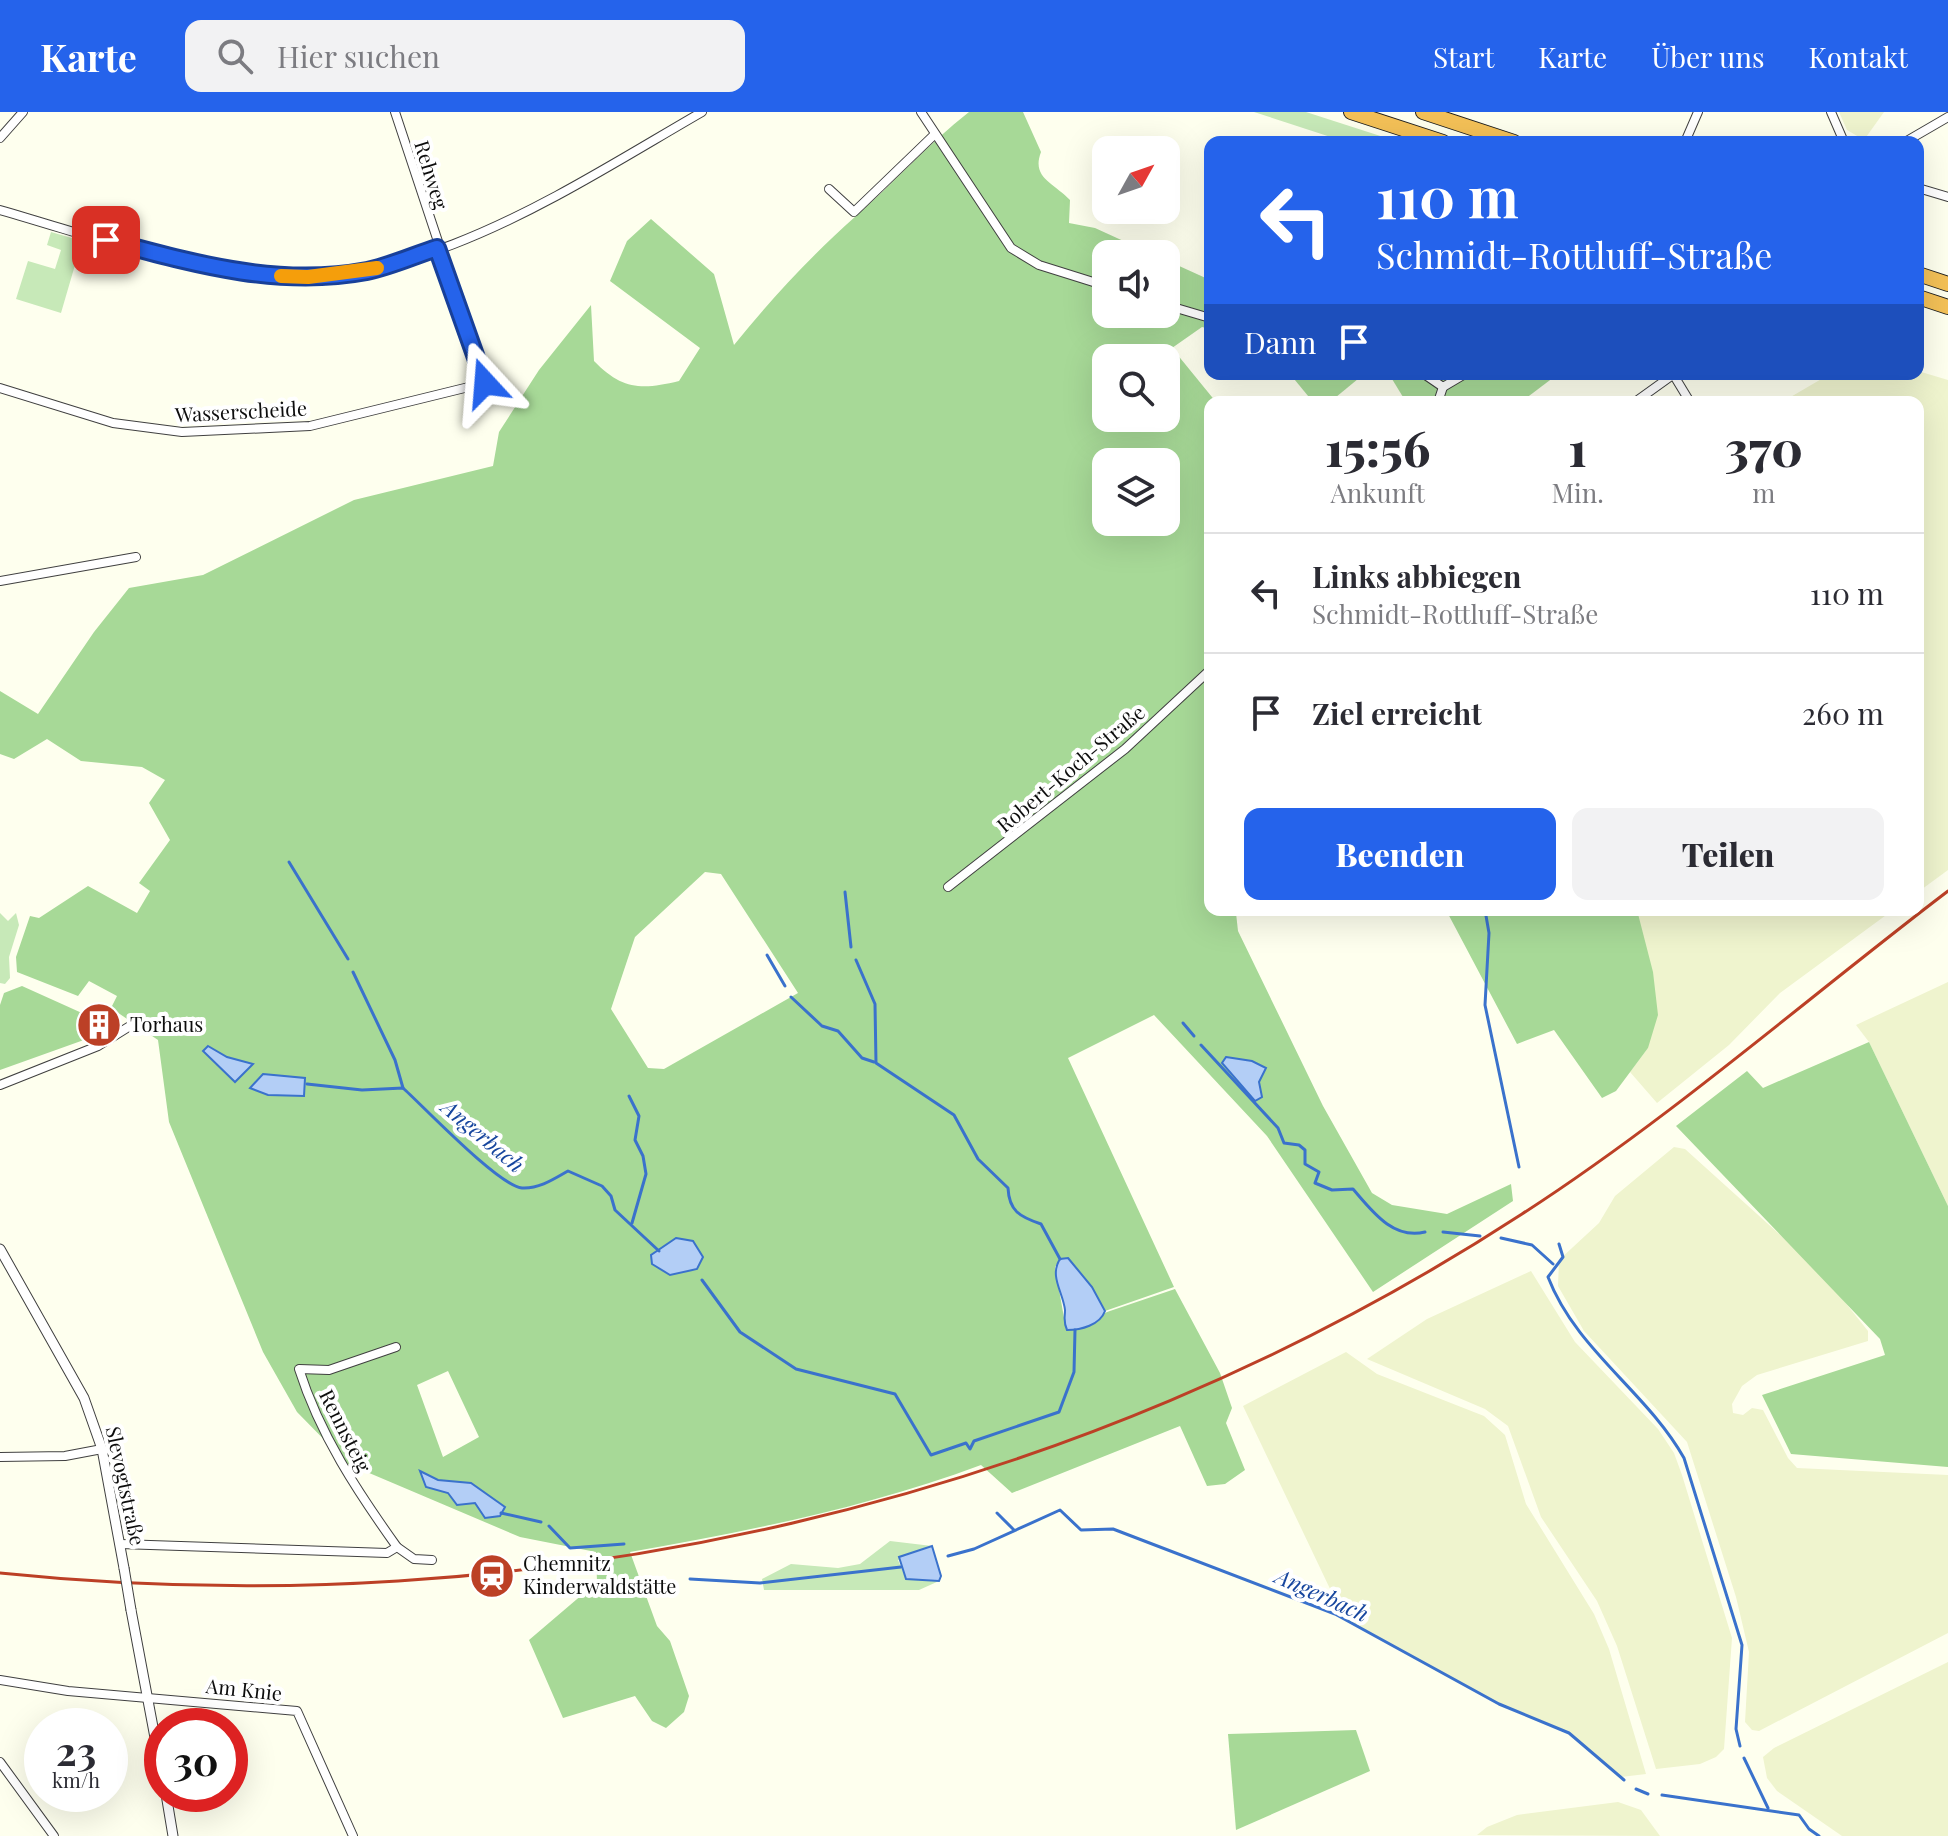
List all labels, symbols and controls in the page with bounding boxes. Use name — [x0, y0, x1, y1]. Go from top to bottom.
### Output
search box — [185, 20, 745, 92]
text: Karte — [40, 31, 137, 82]
icon: search — [213, 34, 257, 78]
text: Hier suchen — [277, 36, 440, 76]
text: Start — [1433, 38, 1494, 75]
text: Karte — [1538, 38, 1607, 75]
text: Über uns — [1651, 38, 1764, 75]
text: Kontakt — [1808, 38, 1908, 75]
north arrow — [1092, 136, 1180, 224]
map controls — [1092, 136, 1180, 536]
street label: Rehweg — [409, 137, 456, 213]
text: 110 m — [1376, 158, 1519, 233]
icon: left — [1244, 168, 1348, 272]
pin — [72, 206, 140, 274]
icon: arrive — [84, 218, 128, 262]
text: Schmidt-Rottluff-Straße — [1376, 230, 1773, 278]
button: sound — [1092, 240, 1180, 328]
icon: arrive — [1332, 320, 1376, 364]
text: Dann — [1244, 322, 1316, 362]
position arrow — [443, 341, 527, 425]
button: search — [1092, 344, 1180, 432]
street label: Wasserscheide — [173, 394, 308, 427]
text: 15:56 — [1325, 415, 1430, 479]
text: 1 — [1568, 415, 1587, 479]
text: 370 — [1725, 415, 1803, 479]
button: layers — [1092, 448, 1180, 536]
text: Ankunft — [1330, 475, 1425, 510]
text: Min. — [1551, 475, 1604, 510]
text: m — [1752, 475, 1775, 510]
text: Links abbiegen — [1312, 556, 1521, 596]
icon: left — [1244, 571, 1288, 615]
text: 110 m — [1810, 573, 1884, 613]
text: Schmidt-Rottluff-Straße — [1312, 596, 1598, 631]
icon: arrive — [1244, 691, 1288, 735]
text: Ziel erreicht — [1312, 693, 1482, 733]
text: 260 m — [1802, 693, 1884, 733]
street label: Robert-Koch-Straße — [990, 698, 1150, 838]
button: Beenden — [1244, 808, 1556, 900]
button: Teilen — [1572, 808, 1884, 900]
building icon: Torhaus — [75, 1001, 123, 1049]
place label: Torhaus — [130, 1010, 203, 1037]
water label: Angerbach — [434, 1091, 531, 1179]
street label: Rennsteig — [314, 1384, 379, 1477]
street label: Slevogtstraße — [101, 1424, 152, 1548]
place label: Chemnitz Kinderwaldstätte — [523, 1549, 676, 1599]
station icon: Chemnitz Kinderwaldstätte — [468, 1552, 516, 1600]
water label: Angerbach — [1269, 1559, 1374, 1628]
street label: Am Knie — [204, 1671, 284, 1706]
speed limit sign: 30 — [144, 1708, 248, 1812]
text: 23 — [56, 1723, 96, 1776]
text: km/h — [52, 1766, 100, 1793]

